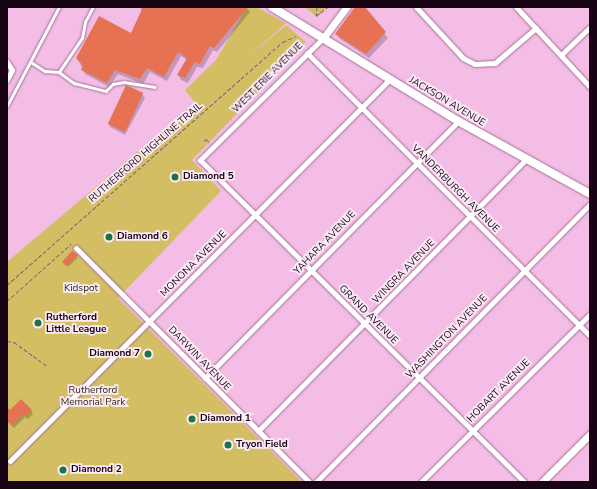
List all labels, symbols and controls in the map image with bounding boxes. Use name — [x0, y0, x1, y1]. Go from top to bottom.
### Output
street label: WEST ERIE AVENUE — [230, 40, 306, 116]
street label: JACKSON AVENUE — [407, 74, 487, 130]
street label: RUTHERFORD HIGHLINE TRAIL — [87, 100, 205, 206]
street label: VANDERBURGH AVENUE — [409, 143, 501, 235]
place label: Diamond 5 — [183, 171, 234, 183]
marker: Diamond 5 — [170, 172, 180, 182]
street label: YAHARA AVENUE — [292, 209, 358, 277]
street label: MONONA AVENUE — [158, 228, 230, 300]
place label: Diamond 6 — [117, 231, 168, 243]
marker: Diamond 6 — [104, 232, 114, 242]
street label: WINGRA AVENUE — [370, 237, 438, 307]
park label: Kidspot — [64, 283, 98, 295]
street label: GRAND AVENUE — [336, 283, 400, 347]
street label: WASHINGTON AVENUE — [404, 293, 490, 381]
place label: Rutherford Little League — [46, 311, 107, 334]
marker: Rutherford Little League — [33, 318, 43, 328]
street label: DARWIN AVENUE — [165, 324, 233, 394]
place label: Diamond 7 — [89, 348, 140, 360]
marker: Diamond 7 — [143, 349, 153, 359]
street label: HOBART AVENUE — [465, 357, 533, 425]
park label: Rutherford Memorial Park — [61, 384, 125, 408]
place label: Diamond 1 — [200, 413, 251, 425]
marker: Diamond 1 — [187, 414, 197, 424]
place label: Tryon Field — [236, 439, 288, 451]
marker: Tryon Field — [223, 440, 233, 450]
place label: Diamond 2 — [71, 464, 122, 476]
marker: Diamond 2 — [58, 465, 68, 475]

